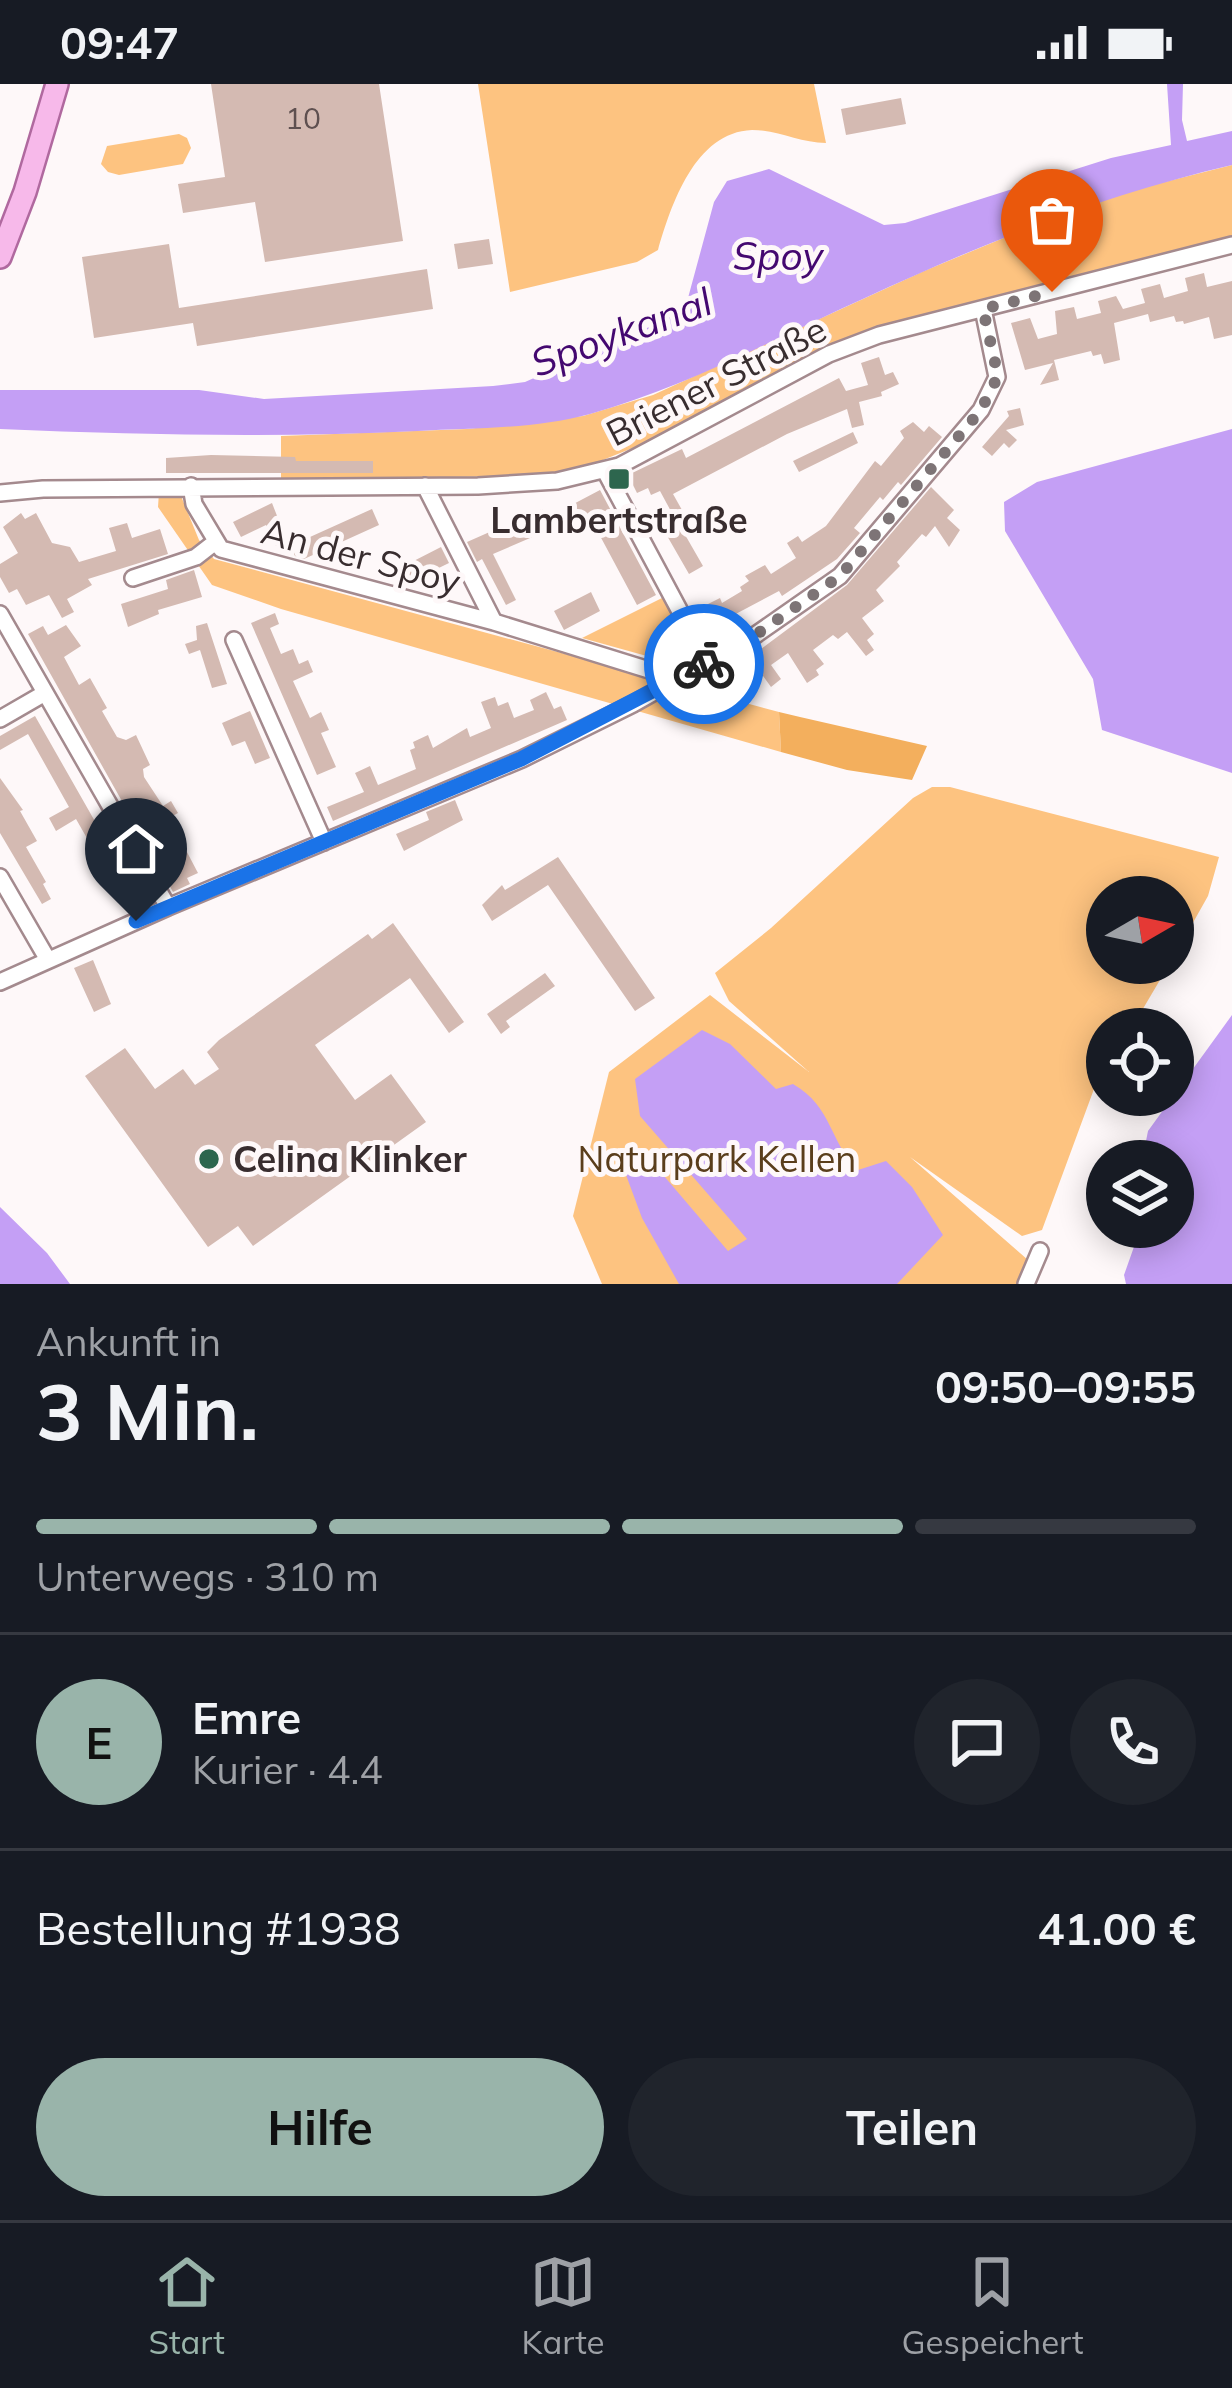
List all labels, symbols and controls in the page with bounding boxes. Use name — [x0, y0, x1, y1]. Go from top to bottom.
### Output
text: 09:47 — [60, 14, 179, 70]
house number: 10 — [285, 99, 321, 137]
pin — [1001, 169, 1103, 292]
icon: bag — [1019, 187, 1085, 253]
water label: Spoy — [733, 231, 824, 280]
water label: Spoykanal — [524, 276, 719, 387]
street label: Briener Straße — [598, 306, 833, 455]
marker: Lambertstraße — [606, 466, 632, 492]
place label: Lambertstraße — [490, 497, 748, 542]
street label: An der Spoy — [257, 507, 465, 604]
courier — [644, 604, 764, 724]
icon: bike — [671, 631, 737, 697]
pin — [85, 798, 187, 921]
icon: home — [103, 816, 169, 882]
north arrow — [1086, 876, 1194, 984]
map controls — [1086, 876, 1194, 1248]
button: locate — [1086, 1008, 1194, 1116]
place label: Celina Klinker — [233, 1136, 468, 1181]
park label: Naturpark Kellen — [578, 1136, 856, 1181]
button: layers — [1086, 1140, 1194, 1248]
marker: Celina Klinker — [196, 1146, 222, 1172]
text: Ankunft in — [36, 1317, 221, 1366]
text: 09:50–09:55 — [935, 1358, 1196, 1414]
text: 3 Min. — [36, 1362, 259, 1460]
text: Unterwegs · 310 m — [36, 1552, 379, 1601]
button: chat — [914, 1679, 1040, 1805]
button: phone — [1070, 1679, 1196, 1805]
text: Emre — [192, 1689, 301, 1745]
text: E — [86, 1714, 112, 1770]
text: Kurier · 4.4 — [192, 1745, 383, 1794]
text: Bestellung #1938 — [36, 1900, 401, 1956]
text: 41.00 € — [1038, 1900, 1196, 1956]
button: Hilfe — [36, 2058, 604, 2196]
button: Teilen — [628, 2058, 1196, 2196]
tab: Start — [148, 2249, 225, 2362]
tab: Karte — [522, 2249, 605, 2362]
tab: Gespeichert — [901, 2249, 1084, 2362]

